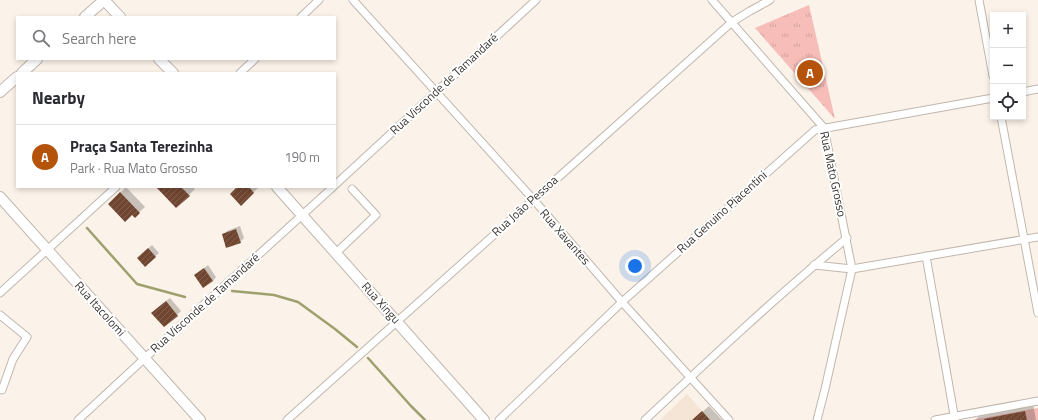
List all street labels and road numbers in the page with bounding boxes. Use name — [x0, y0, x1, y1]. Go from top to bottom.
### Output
street label: Rua Visconde de Tamandaré — [385, 28, 502, 139]
street label: Rua Mato Grosso — [815, 129, 852, 218]
street label: Rua Genuino Piacentini — [672, 166, 771, 257]
street label: Rua João Pessoa — [487, 171, 562, 241]
street label: Rua Xavantes — [536, 204, 595, 269]
street label: Rua Visconde de Tamandaré — [146, 248, 264, 357]
street label: Rua Itacolomi — [70, 277, 130, 341]
street label: Rua Xingu — [357, 277, 405, 328]

